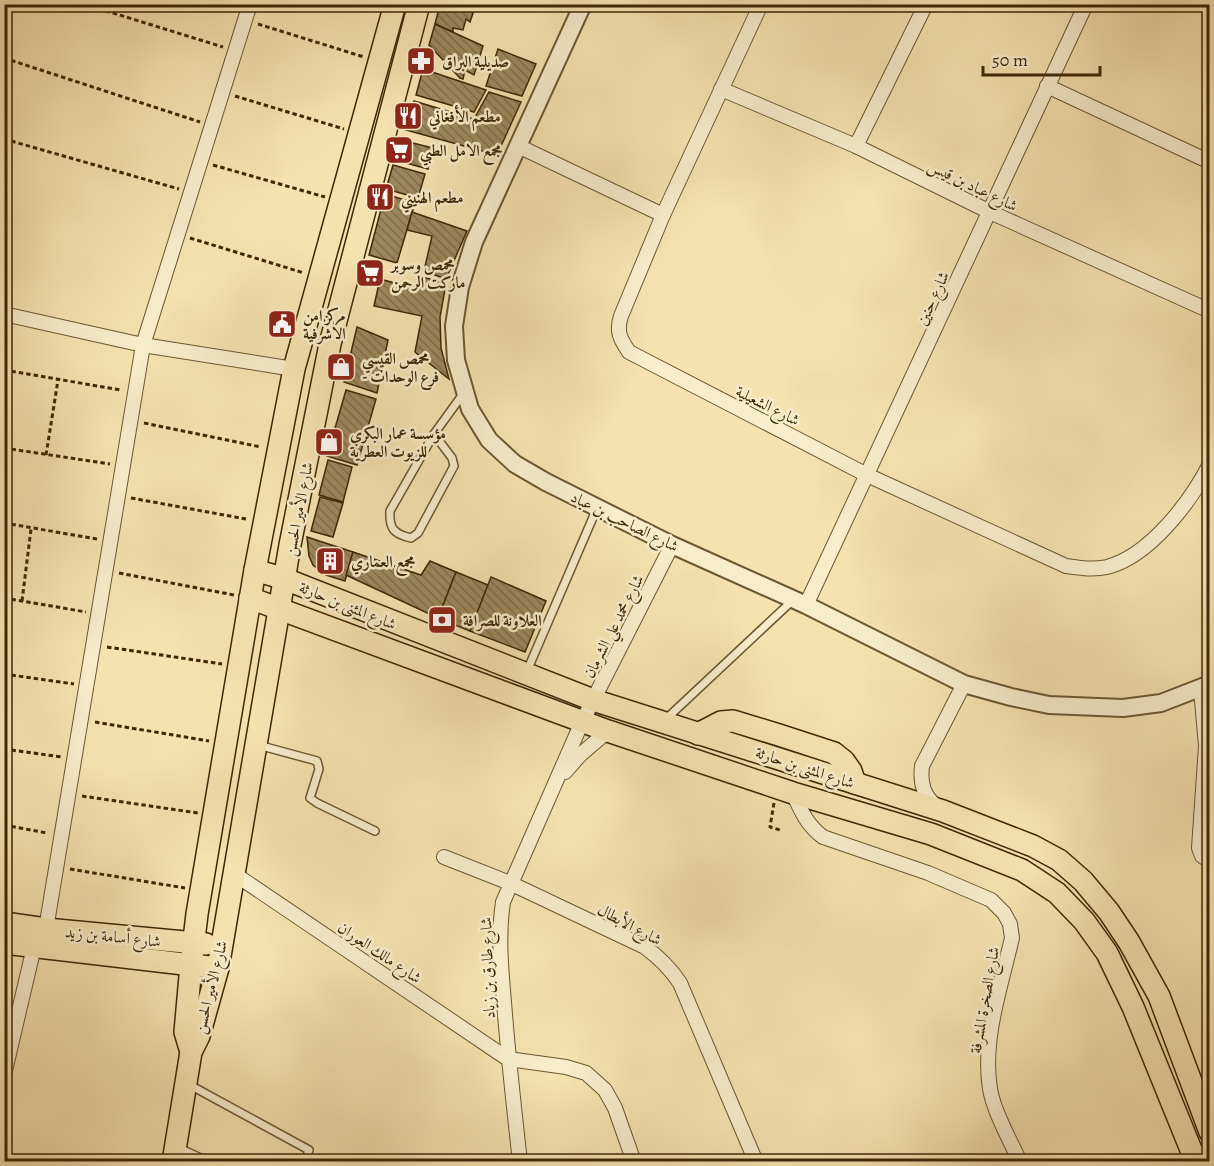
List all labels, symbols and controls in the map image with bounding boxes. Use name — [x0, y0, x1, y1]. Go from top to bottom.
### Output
scale bar — [983, 39, 1100, 77]
pharmacy icon: صديلية البراق — [405, 45, 437, 77]
text: 50 m — [992, 48, 1028, 72]
place label: صديلية البراق — [442, 51, 509, 73]
restaurant icon: مطعم الأفغاني — [392, 100, 424, 132]
place label: مطعم الأفغاني — [428, 105, 501, 131]
supermarket icon: مجمع الامل الطبي — [383, 134, 415, 166]
place label: مجمع الامل الطبي — [420, 140, 502, 166]
street label: شارع عباد بن قيس — [923, 155, 1021, 219]
restaurant icon: مطعم الهنيني — [364, 181, 396, 213]
place label: مطعم الهنيني — [401, 187, 463, 213]
place label: محمص وسوبر ماركت الرحمن — [389, 254, 466, 294]
supermarket icon: محمص وسوبر ماركت الرحمن — [354, 257, 386, 289]
street label: شارع حنين — [911, 268, 957, 330]
place label: مركز امن الاشرفية — [303, 305, 346, 345]
public building icon: مركز امن الاشرفية — [266, 308, 298, 340]
place label: محمص القيسي - فرع الوحدات — [362, 348, 439, 390]
shop icon: محمص القيسي - فرع الوحدات — [325, 351, 357, 383]
street label: شارع الشعيلية — [731, 380, 803, 433]
place label: مؤسسة عمار البكري للزيوت العطرية — [350, 423, 446, 463]
shop icon: مؤسسة عمار البكري للزيوت العطرية — [313, 426, 345, 458]
street label: شارع الأمير الحسن — [278, 460, 321, 558]
street label: شارع الصاحب بن عباد — [566, 486, 682, 559]
building icon: مجمع العماري — [314, 545, 346, 577]
place label: مجمع العماري — [351, 551, 415, 577]
street label: شارع محمد علي الشرمان — [578, 571, 653, 684]
street label: شارع المثنى بن حارثة — [295, 576, 399, 637]
bank icon: العلاونة للصرافة — [426, 604, 458, 636]
place label: العلاونة للصرافة — [463, 610, 542, 632]
street label: شارع المثنى بن حارثة — [752, 742, 857, 796]
street label: شارع الأبطال — [593, 898, 666, 953]
street label: شارع مالك العوران — [332, 917, 426, 991]
street label: شارع طارق بن زياد — [475, 917, 503, 1019]
street label: شارع أسامة بن زيد — [64, 920, 162, 955]
street label: شارع الأمير الحسن — [188, 938, 235, 1037]
street label: شارع الصخرة المشرفة — [965, 945, 1007, 1056]

